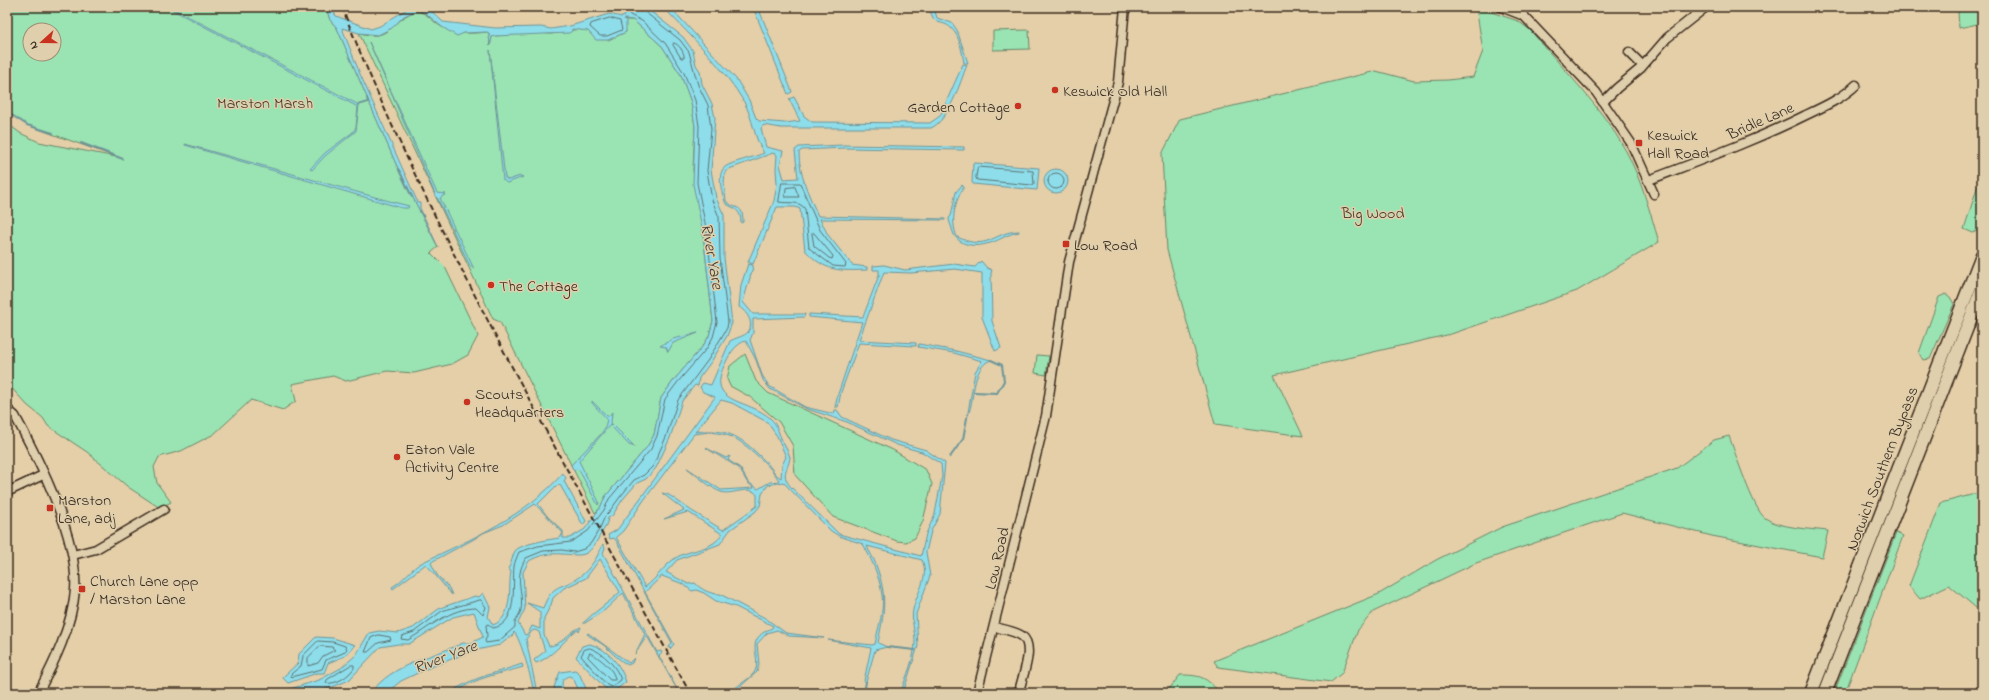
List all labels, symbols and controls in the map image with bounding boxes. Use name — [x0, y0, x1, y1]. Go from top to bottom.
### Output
north arrow — [22, 22, 62, 62]
text: N — [25, 39, 42, 52]
place label: Keswick Old Hall — [1063, 80, 1167, 104]
marker: Keswick Old Hall — [1050, 85, 1060, 95]
park label: Marston Marsh — [217, 92, 313, 116]
place label: Garden Cottage — [907, 96, 1011, 120]
street label: Bridle Lane — [1723, 96, 1799, 148]
marker: Garden Cottage — [1013, 101, 1023, 111]
place label: Keswick Hall Road — [1647, 124, 1709, 166]
marker: Keswick Hall Road — [1634, 138, 1644, 148]
park label: Big Wood — [1341, 202, 1404, 226]
water label: River Yare — [693, 221, 730, 293]
place label: Low Road — [1074, 234, 1138, 258]
marker: Low Road — [1061, 239, 1071, 249]
place label: The Cottage — [499, 275, 579, 299]
marker: The Cottage — [486, 280, 496, 290]
place label: Scouts Headquarters — [475, 383, 564, 425]
street label: Norwich Southern Bypass — [1840, 383, 1925, 554]
marker: Scouts Headquarters — [462, 397, 472, 407]
place label: Eaton Vale Activity Centre — [405, 438, 500, 480]
marker: Eaton Vale Activity Centre — [392, 452, 402, 462]
place label: Marston Lane, adj — [58, 489, 116, 531]
marker: Marston Lane, adj — [45, 503, 55, 513]
street label: Low Road — [979, 525, 1017, 592]
place label: Church Lane opp / Marston Lane — [90, 570, 199, 612]
marker: Church Lane opp / Marston Lane — [77, 584, 87, 594]
water label: River Yare — [410, 633, 482, 681]

